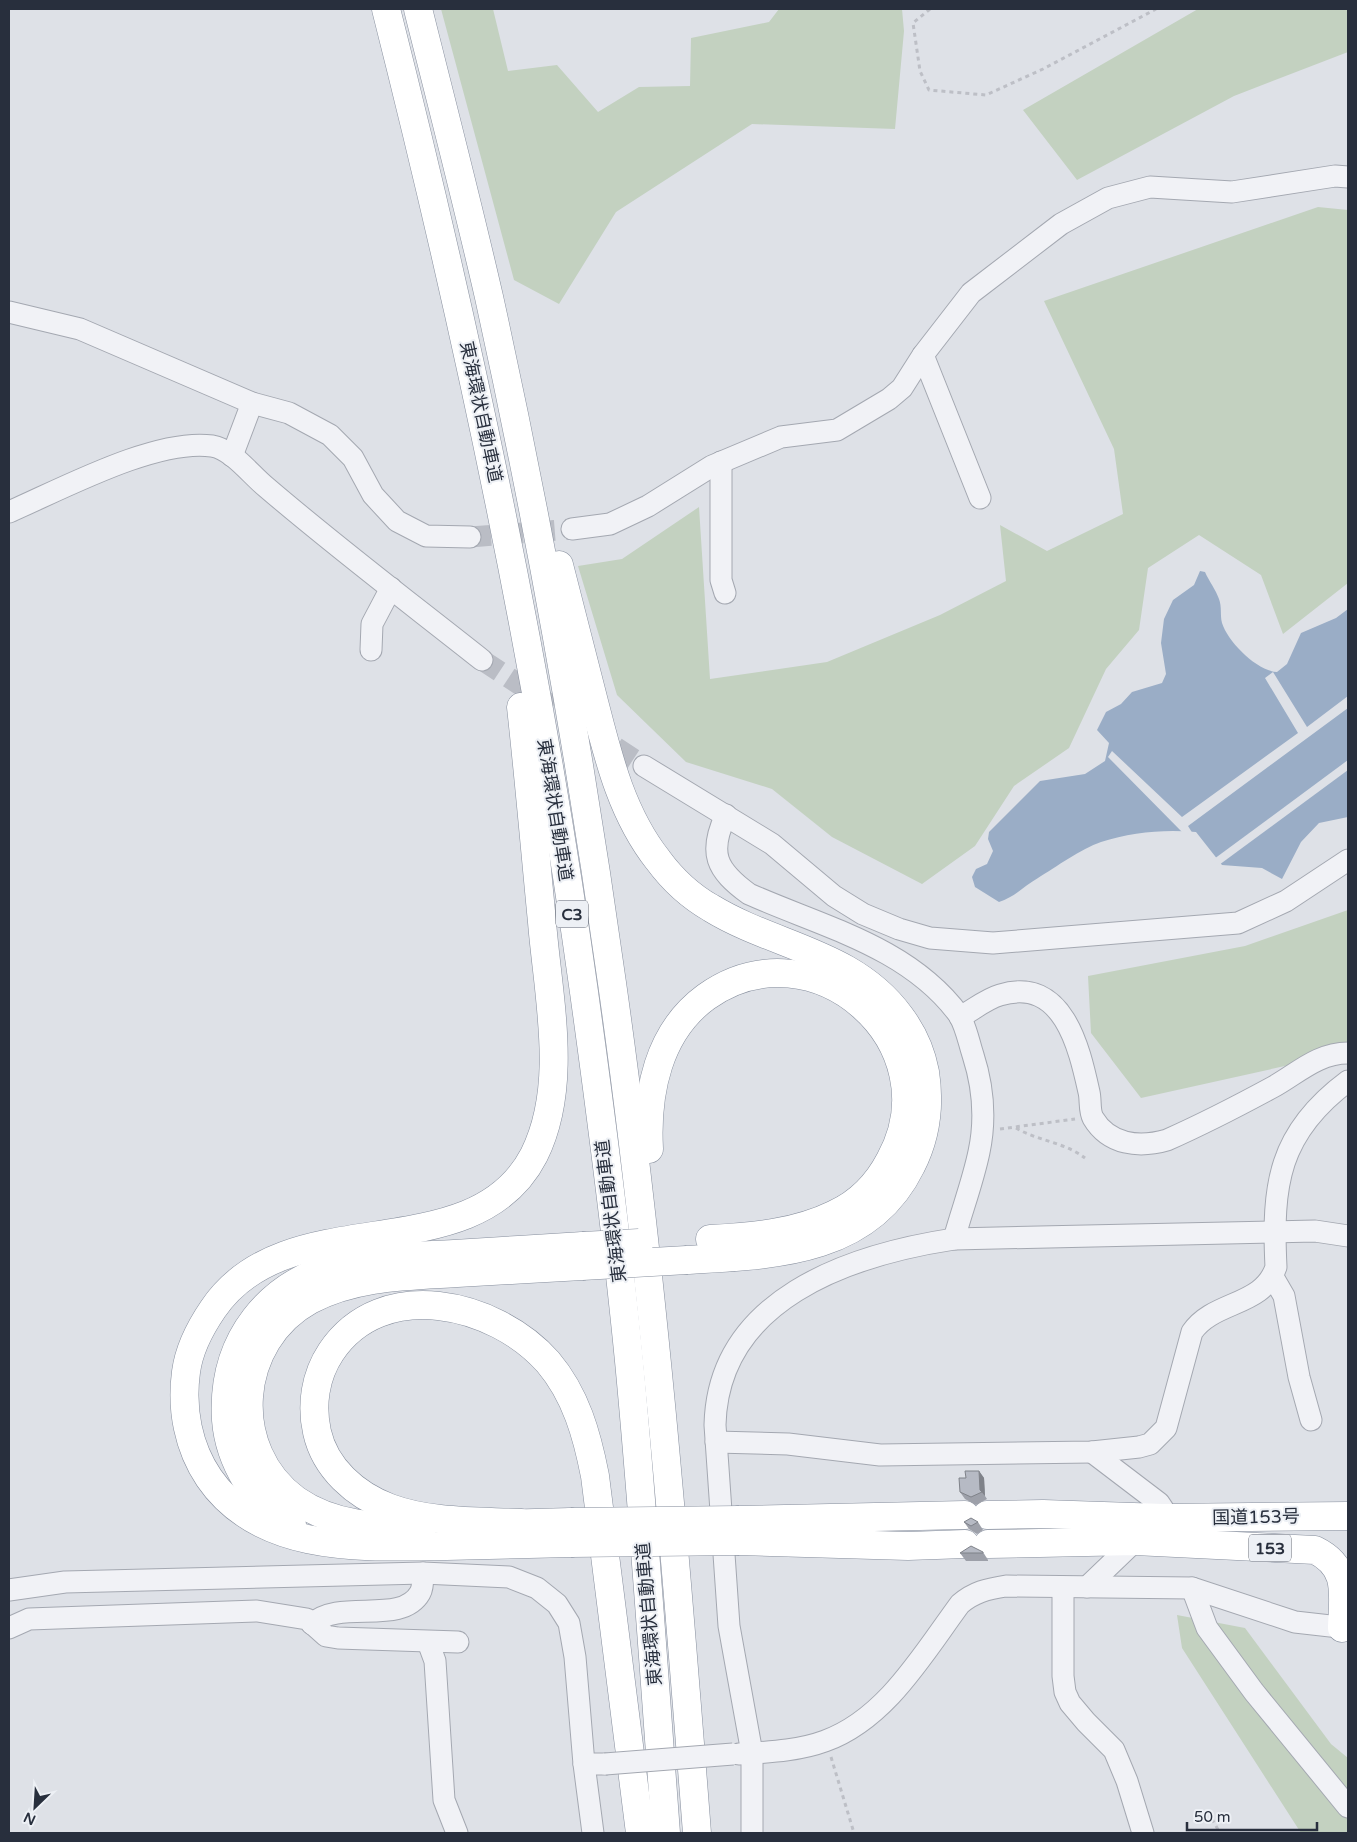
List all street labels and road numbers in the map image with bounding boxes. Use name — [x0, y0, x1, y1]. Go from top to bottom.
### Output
street label: 東海環状自動車道 — [455, 339, 507, 485]
street label: 東海環状自動車道 — [533, 737, 577, 883]
road number: C3 — [556, 901, 588, 928]
street label: 東海環状自動車道 — [591, 1138, 631, 1284]
street label: 国道153号 — [1212, 1505, 1300, 1529]
road number: 153 — [1249, 1535, 1291, 1562]
street label: 東海環状自動車道 — [632, 1541, 666, 1687]

